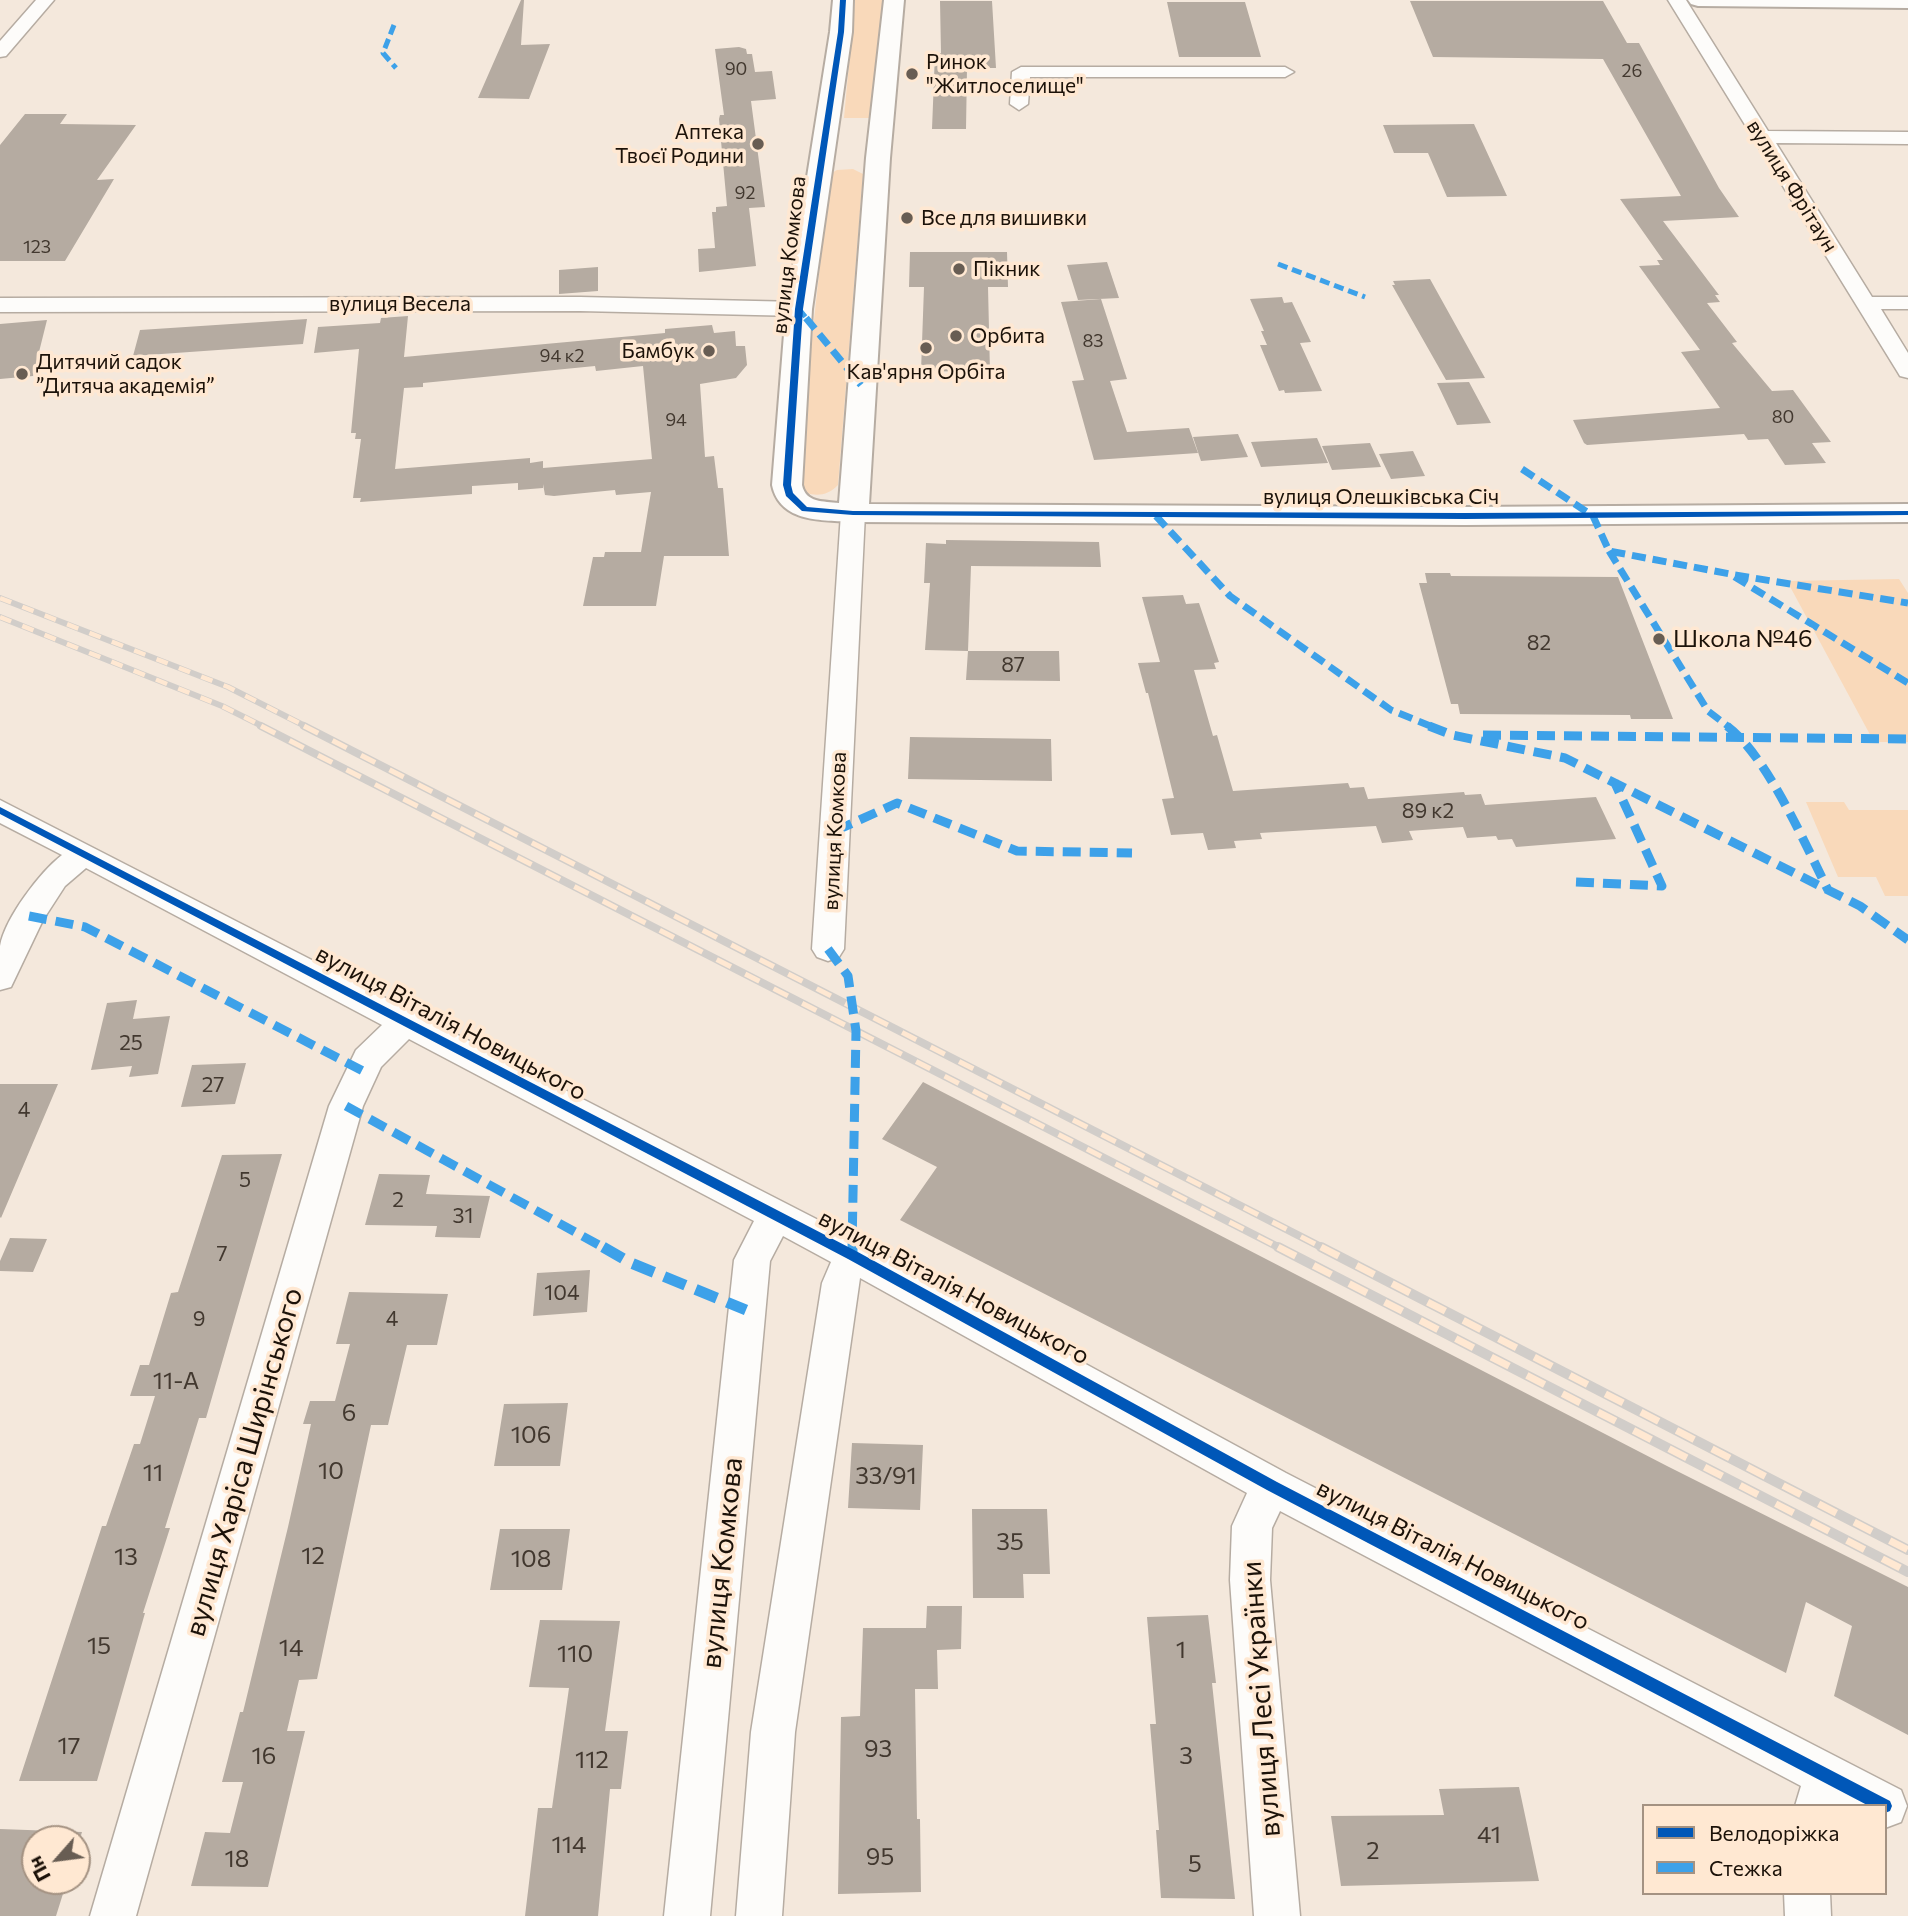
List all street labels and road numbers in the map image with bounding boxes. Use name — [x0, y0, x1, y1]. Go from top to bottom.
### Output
street label: вулиця Фрітаун — [1741, 115, 1843, 257]
street label: вулиця Комкова — [767, 175, 811, 335]
street label: вулиця Весела — [329, 291, 471, 317]
street label: вулиця Олешківська Січ — [1263, 484, 1499, 510]
street label: вулиця Комкова — [818, 751, 852, 911]
street label: вулиця Віталія Новицького — [311, 939, 591, 1107]
street label: вулиця Віталія Новицького — [814, 1203, 1094, 1371]
street label: вулиця Харіса Ширінського — [178, 1284, 310, 1640]
street label: вулиця Комкова — [694, 1456, 750, 1670]
street label: вулиця Віталія Новицького — [1312, 1474, 1594, 1636]
street label: вулиця Лесі Українки — [1235, 1560, 1287, 1838]

